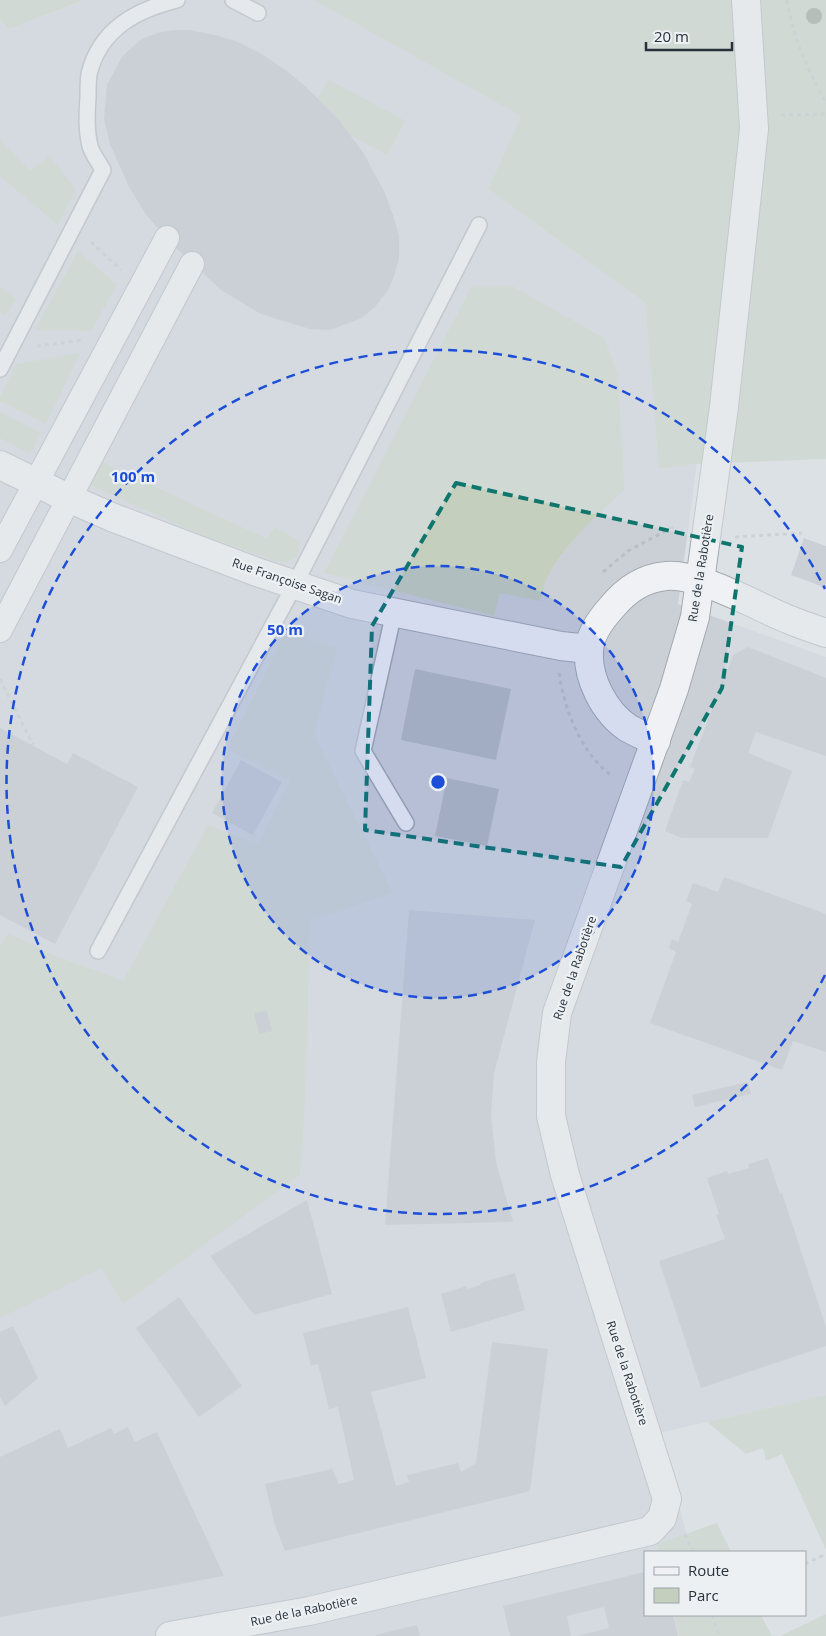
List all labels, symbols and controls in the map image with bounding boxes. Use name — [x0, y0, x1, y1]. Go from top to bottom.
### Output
scale bar — [646, 20, 732, 52]
text: 20 m — [654, 26, 689, 46]
text: 100 m — [111, 466, 155, 486]
street label: Rue de la Rabotière — [684, 513, 717, 623]
street label: Rue Françoise Sagan — [230, 554, 344, 607]
text: 50 m — [267, 619, 303, 639]
centre of rings — [429, 773, 447, 791]
street label: Rue de la Rabotière — [549, 913, 600, 1022]
street label: Rue de la Rabotière — [603, 1318, 652, 1428]
legend — [644, 1551, 806, 1616]
text: Route — [688, 1560, 729, 1580]
text: Parc — [688, 1585, 719, 1605]
street label: Rue de la Rabotière — [249, 1591, 359, 1630]

